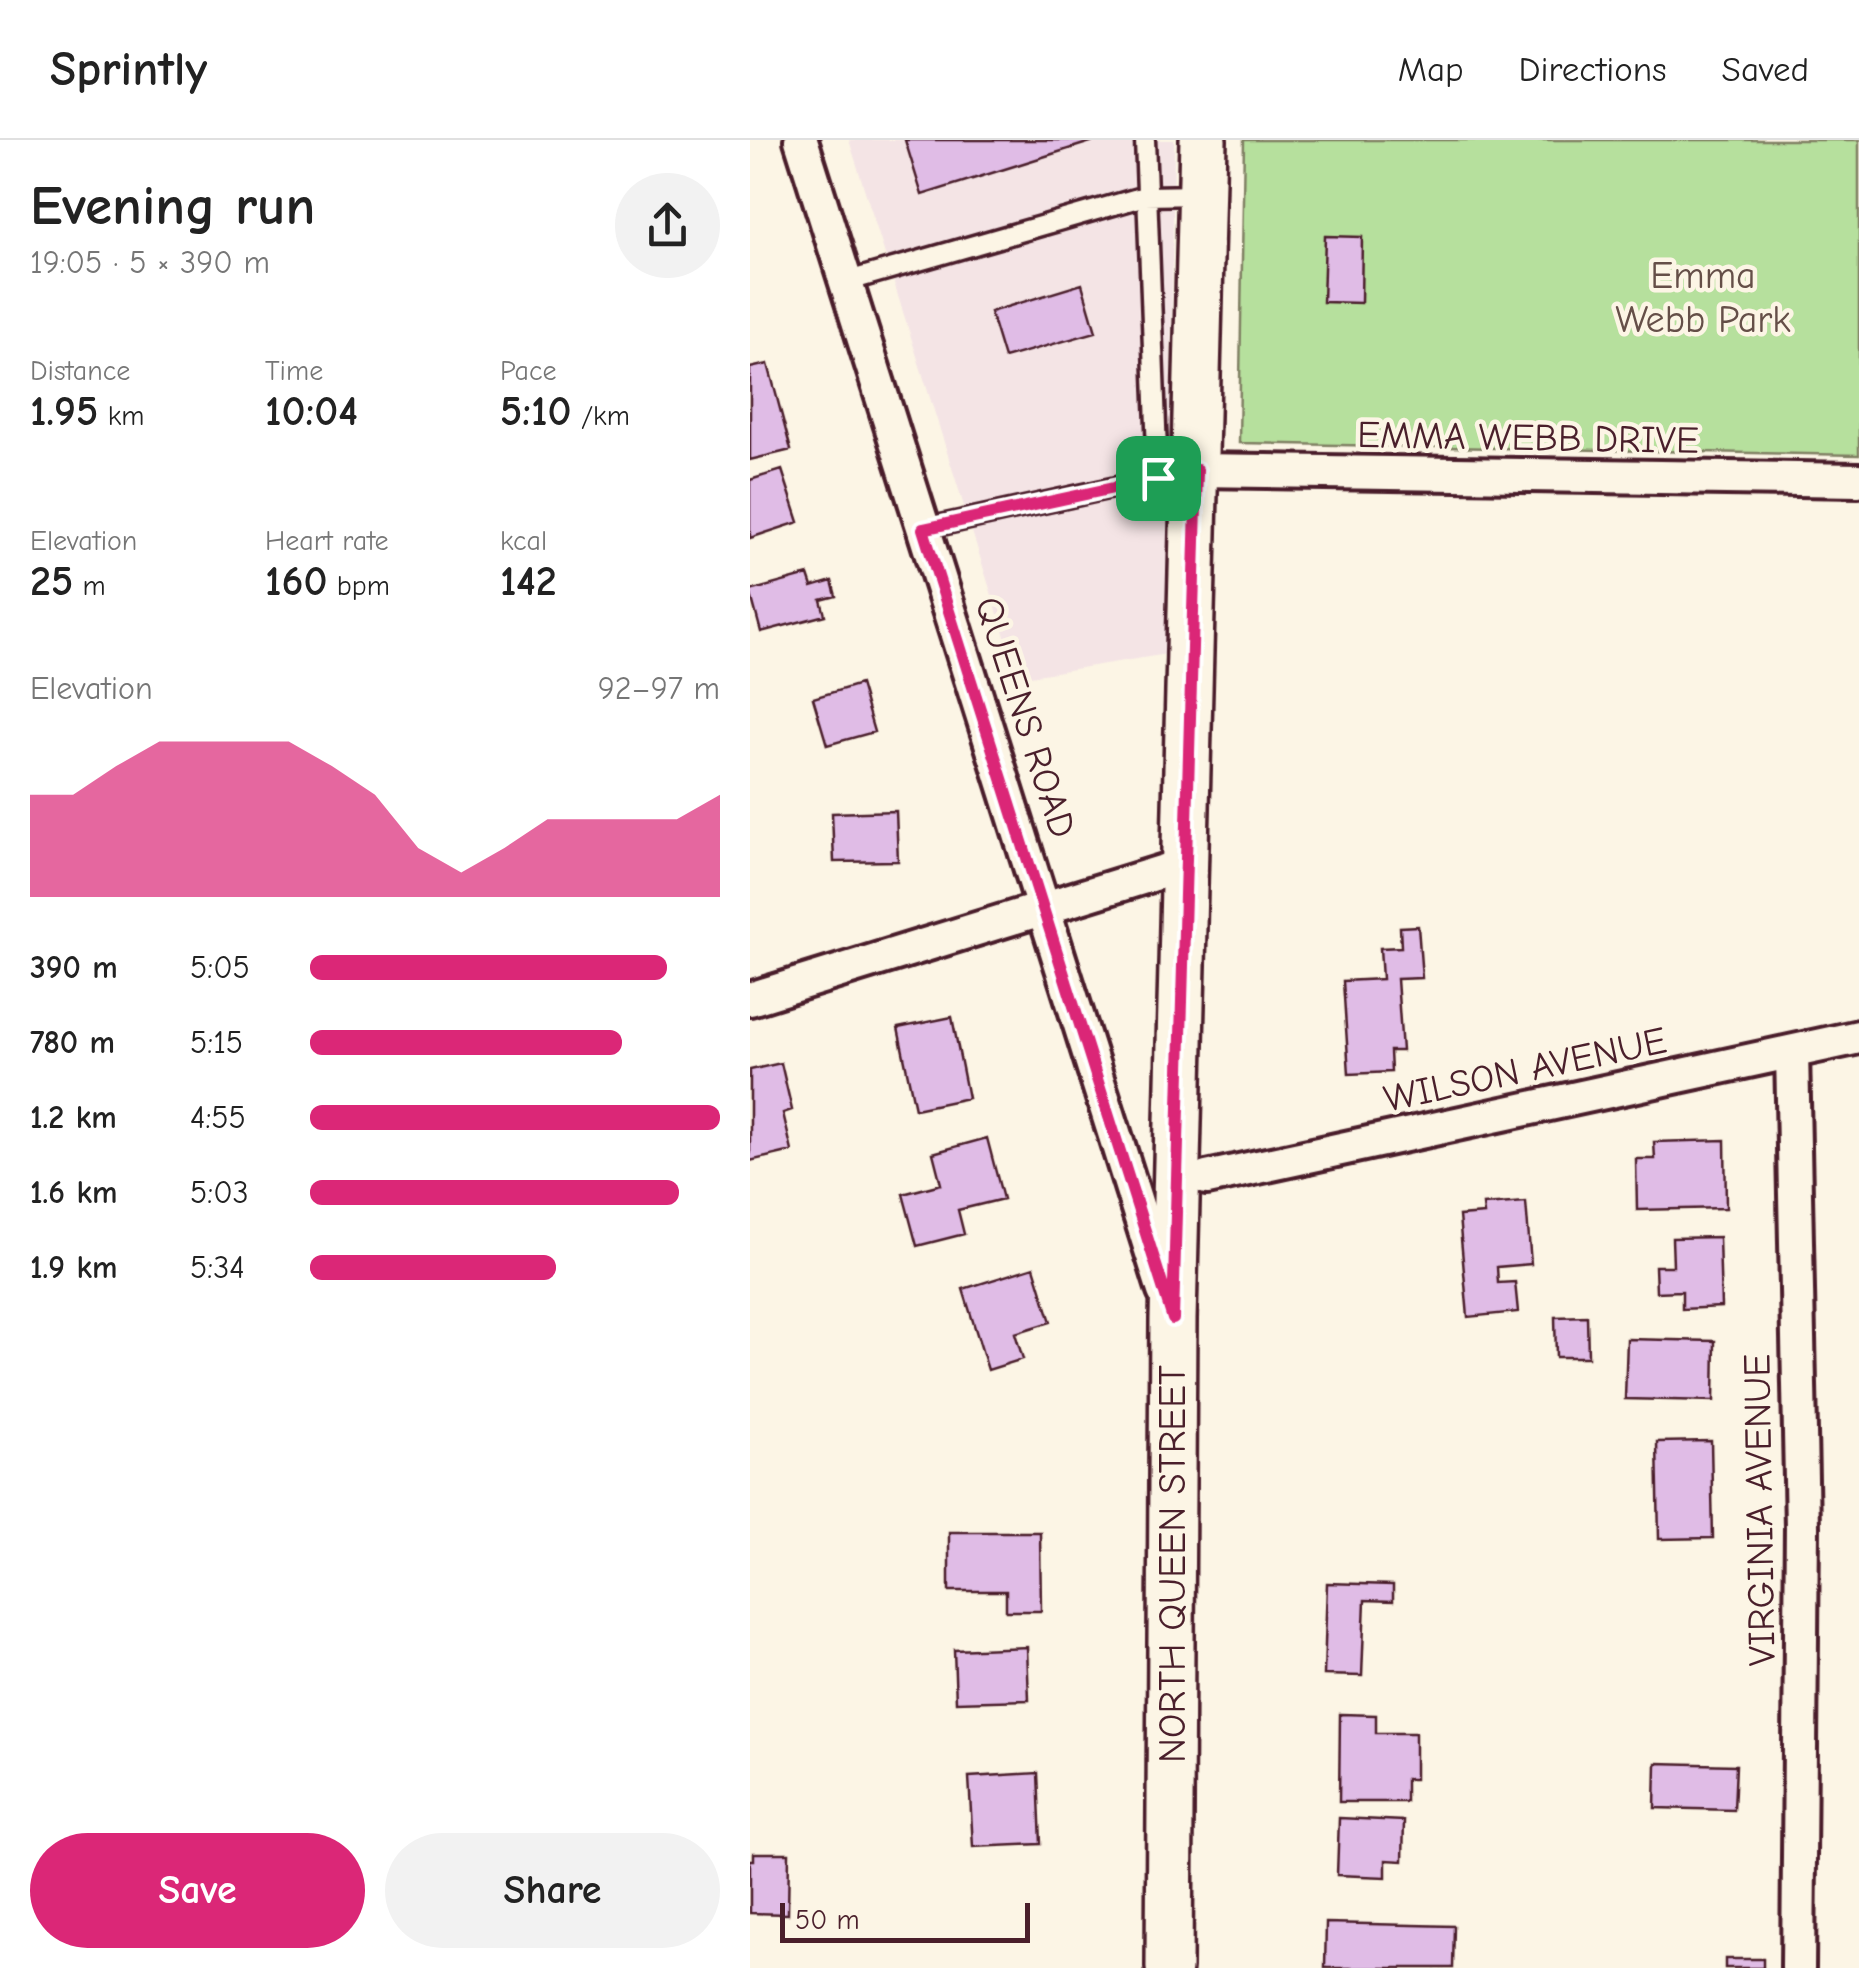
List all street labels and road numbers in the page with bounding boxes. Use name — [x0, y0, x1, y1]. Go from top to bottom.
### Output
street label: EMMA WEBB DRIVE — [1357, 413, 1699, 463]
street label: QUEENS ROAD — [965, 591, 1085, 843]
street label: WILSON AVENUE — [1380, 1019, 1671, 1121]
street label: VIRGINIA AVENUE — [1735, 1353, 1785, 1667]
street label: NORTH QUEEN STREET — [1151, 1365, 1195, 1763]

